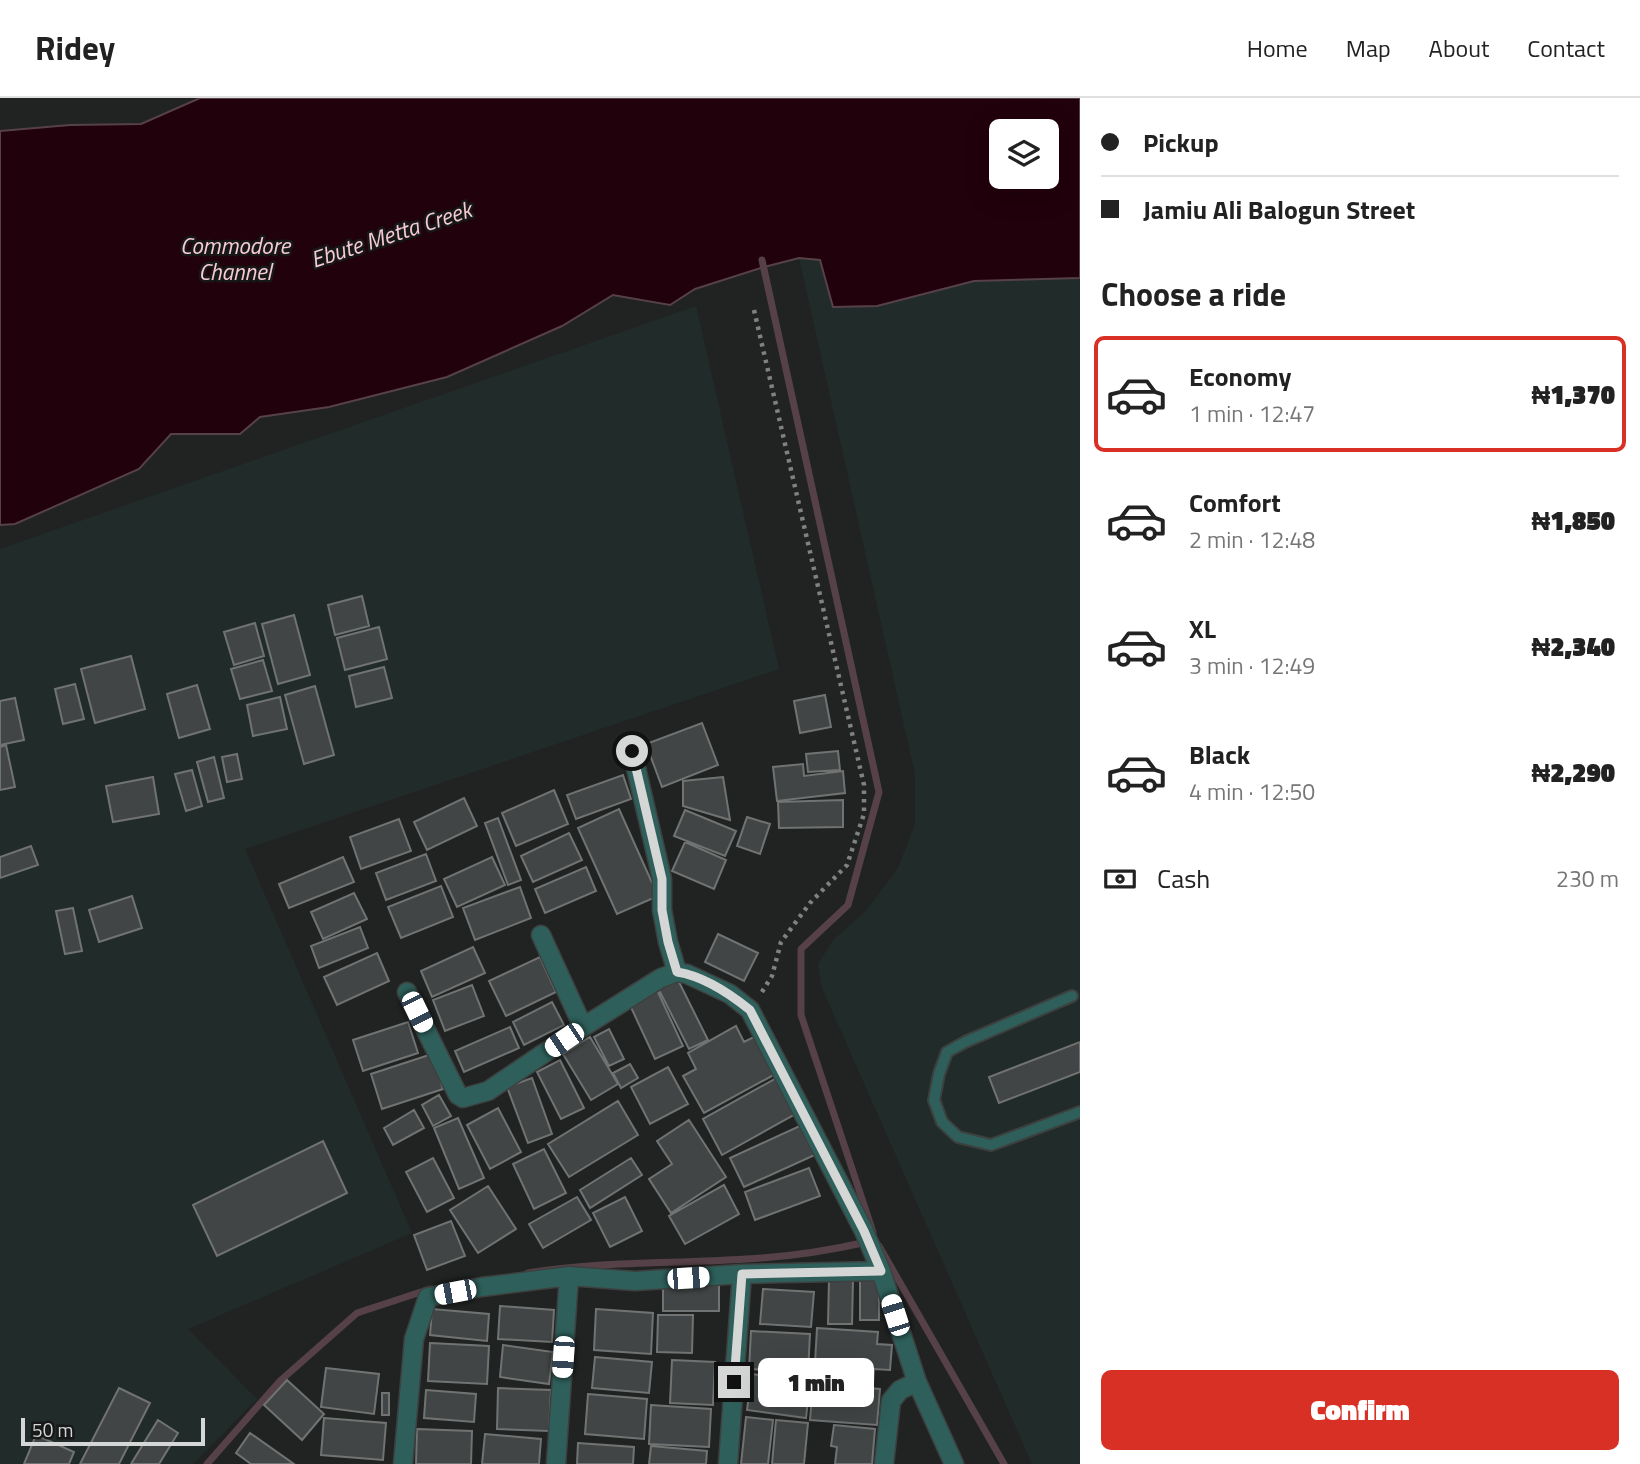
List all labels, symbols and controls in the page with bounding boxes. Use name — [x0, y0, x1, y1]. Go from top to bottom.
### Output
text: Ridey — [35, 23, 115, 73]
text: Home — [1247, 30, 1308, 66]
text: Map — [1346, 30, 1391, 66]
text: About — [1429, 30, 1489, 66]
text: Contact — [1527, 30, 1605, 66]
map controls — [989, 119, 1059, 189]
button: layers — [989, 119, 1059, 189]
text: Pickup — [1143, 123, 1219, 162]
text: Jamiu Ali Balogun Street — [1143, 190, 1415, 229]
water label: Ebute Metta Creek — [306, 191, 479, 276]
water label: Commodore Channel — [180, 228, 291, 289]
text: Choose a ride — [1101, 270, 1286, 318]
text: Economy — [1189, 357, 1291, 396]
icon: car — [1105, 363, 1168, 426]
text: ₦1,370 — [1532, 375, 1615, 414]
text: 1 min · 12:47 — [1189, 396, 1315, 431]
text: Comfort — [1189, 483, 1281, 522]
icon: car — [1105, 489, 1168, 552]
text: ₦1,850 — [1532, 501, 1615, 540]
text: 2 min · 12:48 — [1189, 522, 1315, 557]
text: XL — [1189, 609, 1216, 648]
icon: car — [1105, 615, 1168, 678]
text: ₦2,340 — [1532, 627, 1615, 666]
text: 3 min · 12:49 — [1189, 648, 1315, 683]
route start — [616, 735, 648, 767]
text: Black — [1189, 735, 1250, 774]
icon: car — [1105, 741, 1168, 804]
text: ₦2,290 — [1532, 753, 1615, 792]
text: 4 min · 12:50 — [1189, 774, 1315, 809]
text: Cash — [1157, 859, 1210, 898]
icon: cash — [1101, 860, 1139, 898]
text: 230 m — [1556, 861, 1619, 896]
car — [399, 989, 436, 1035]
car — [541, 1020, 588, 1060]
car — [667, 1266, 710, 1290]
car — [433, 1278, 478, 1306]
car — [879, 1292, 912, 1338]
car — [552, 1335, 575, 1379]
callout: 1 min — [758, 1358, 874, 1406]
text: 1 min — [787, 1365, 845, 1400]
route end — [718, 1366, 750, 1398]
button: Confirm — [1101, 1370, 1619, 1450]
scale bar — [21, 1415, 205, 1447]
text: 50 m — [32, 1415, 73, 1444]

